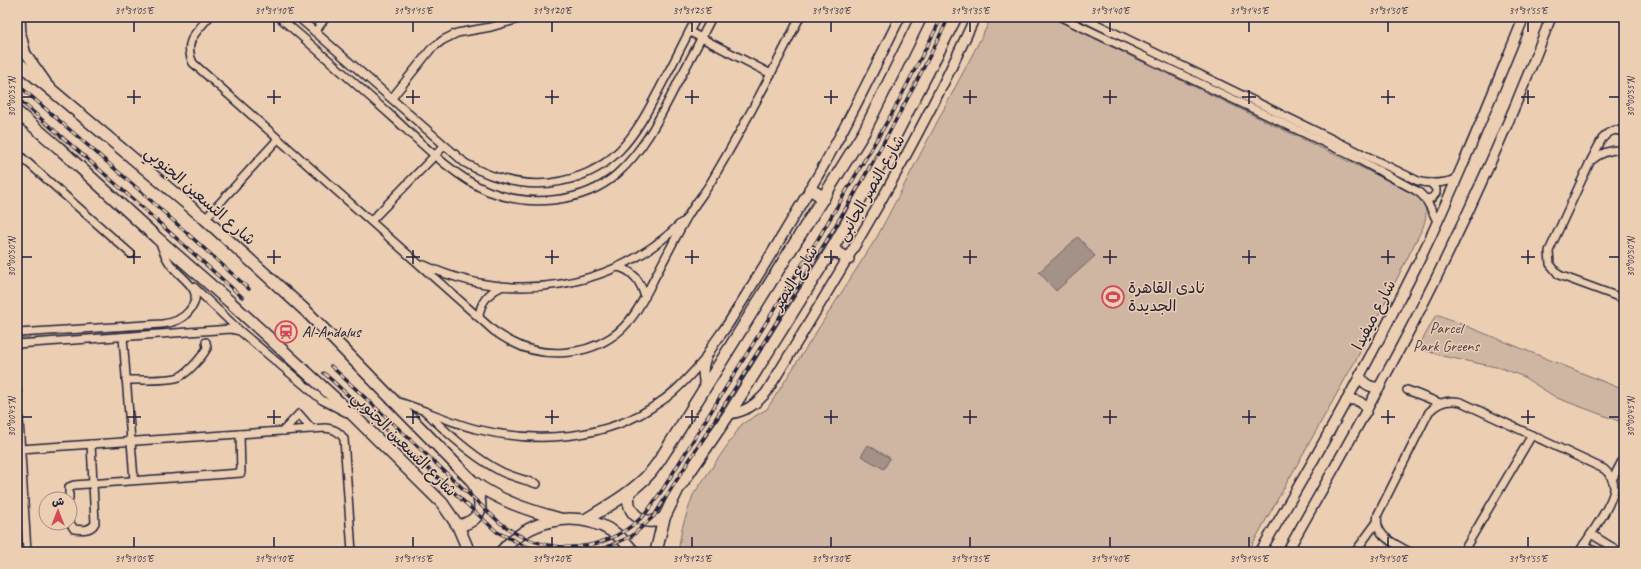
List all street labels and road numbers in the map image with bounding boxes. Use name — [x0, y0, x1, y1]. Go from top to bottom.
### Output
street label: شارع النصر الجانبى — [832, 131, 910, 245]
street label: شارع التسعين الجنوبي — [138, 142, 260, 253]
street label: شارع النصر — [766, 242, 823, 316]
street label: شارع ميفيدا — [1348, 276, 1401, 354]
street label: شارع التسعين الجنوبي — [344, 387, 461, 504]

